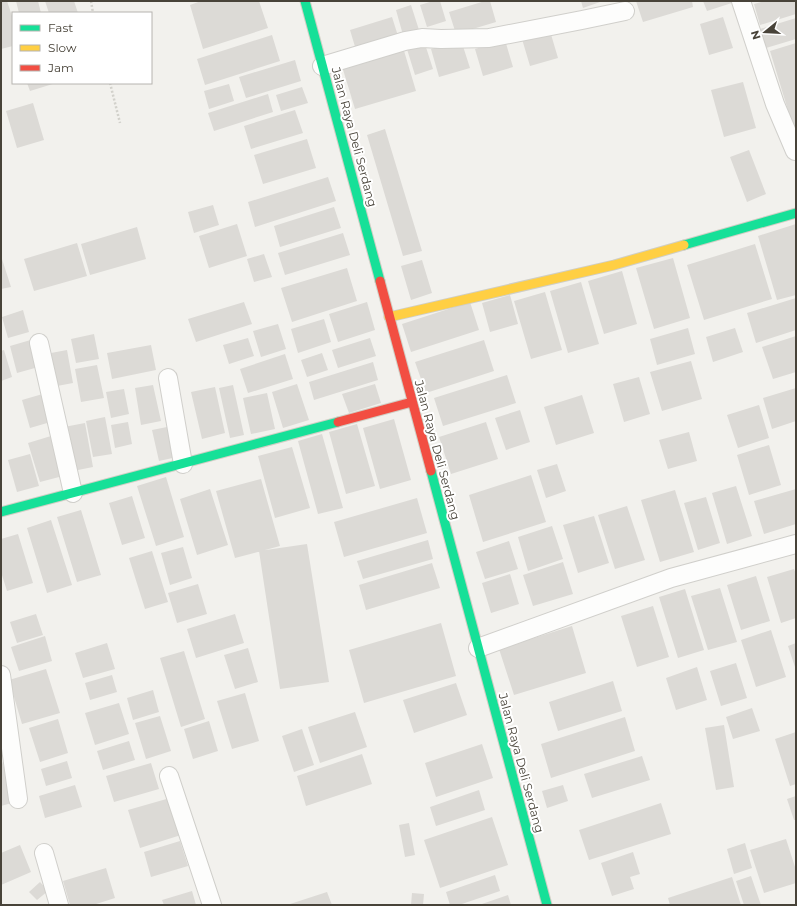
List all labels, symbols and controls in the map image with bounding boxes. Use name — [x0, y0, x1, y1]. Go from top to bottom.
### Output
legend — [12, 12, 152, 84]
north arrow — [745, 12, 785, 52]
text: Fast — [48, 20, 73, 35]
text: N — [747, 29, 764, 41]
text: Slow — [48, 40, 77, 55]
text: Jam — [47, 60, 74, 75]
street label: Jalan Raya Deli Serdang — [328, 64, 380, 208]
street label: Jalan Raya Deli Serdang — [411, 377, 463, 521]
street label: Jalan Raya Deli Serdang — [495, 690, 547, 834]

